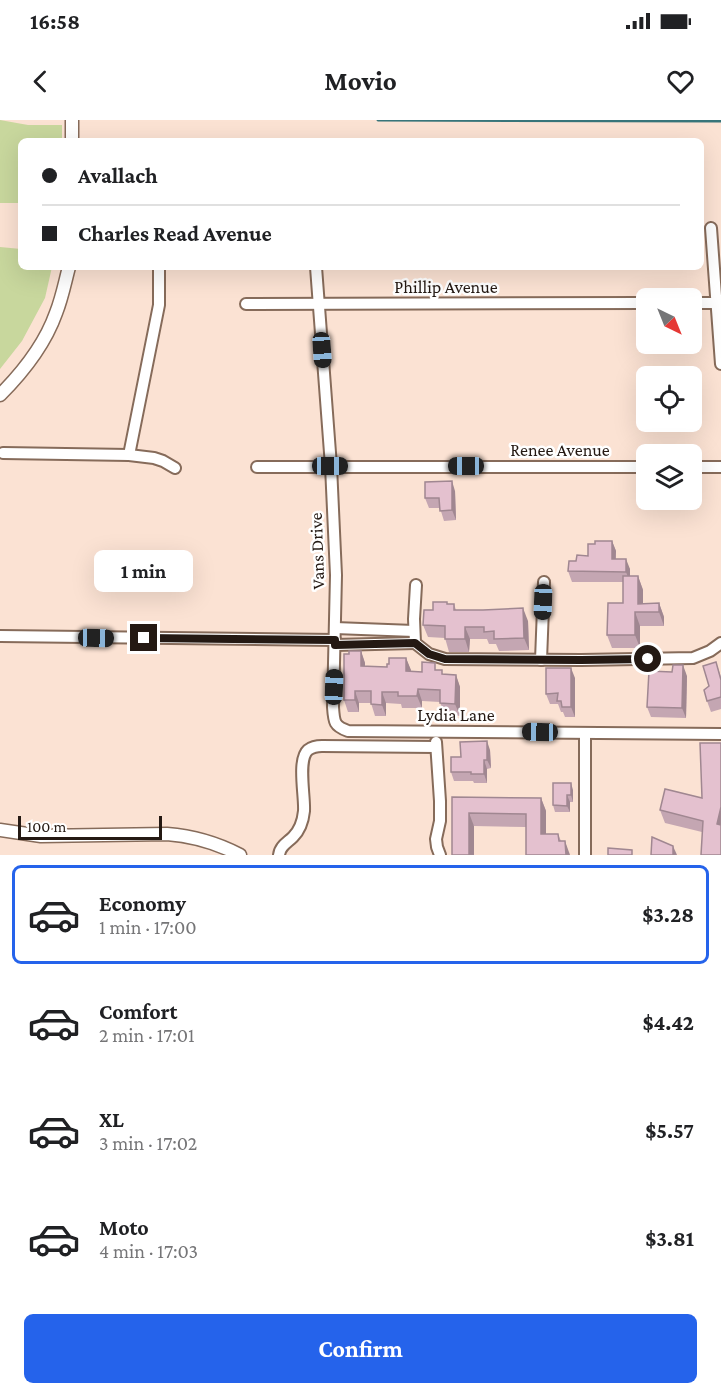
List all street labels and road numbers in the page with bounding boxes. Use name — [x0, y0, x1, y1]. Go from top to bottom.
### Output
street label: Phillip Avenue — [394, 277, 498, 297]
street label: Renee Avenue — [510, 440, 610, 460]
street label: Vans Drive — [306, 512, 328, 590]
street label: Lydia Lane — [417, 705, 495, 725]

